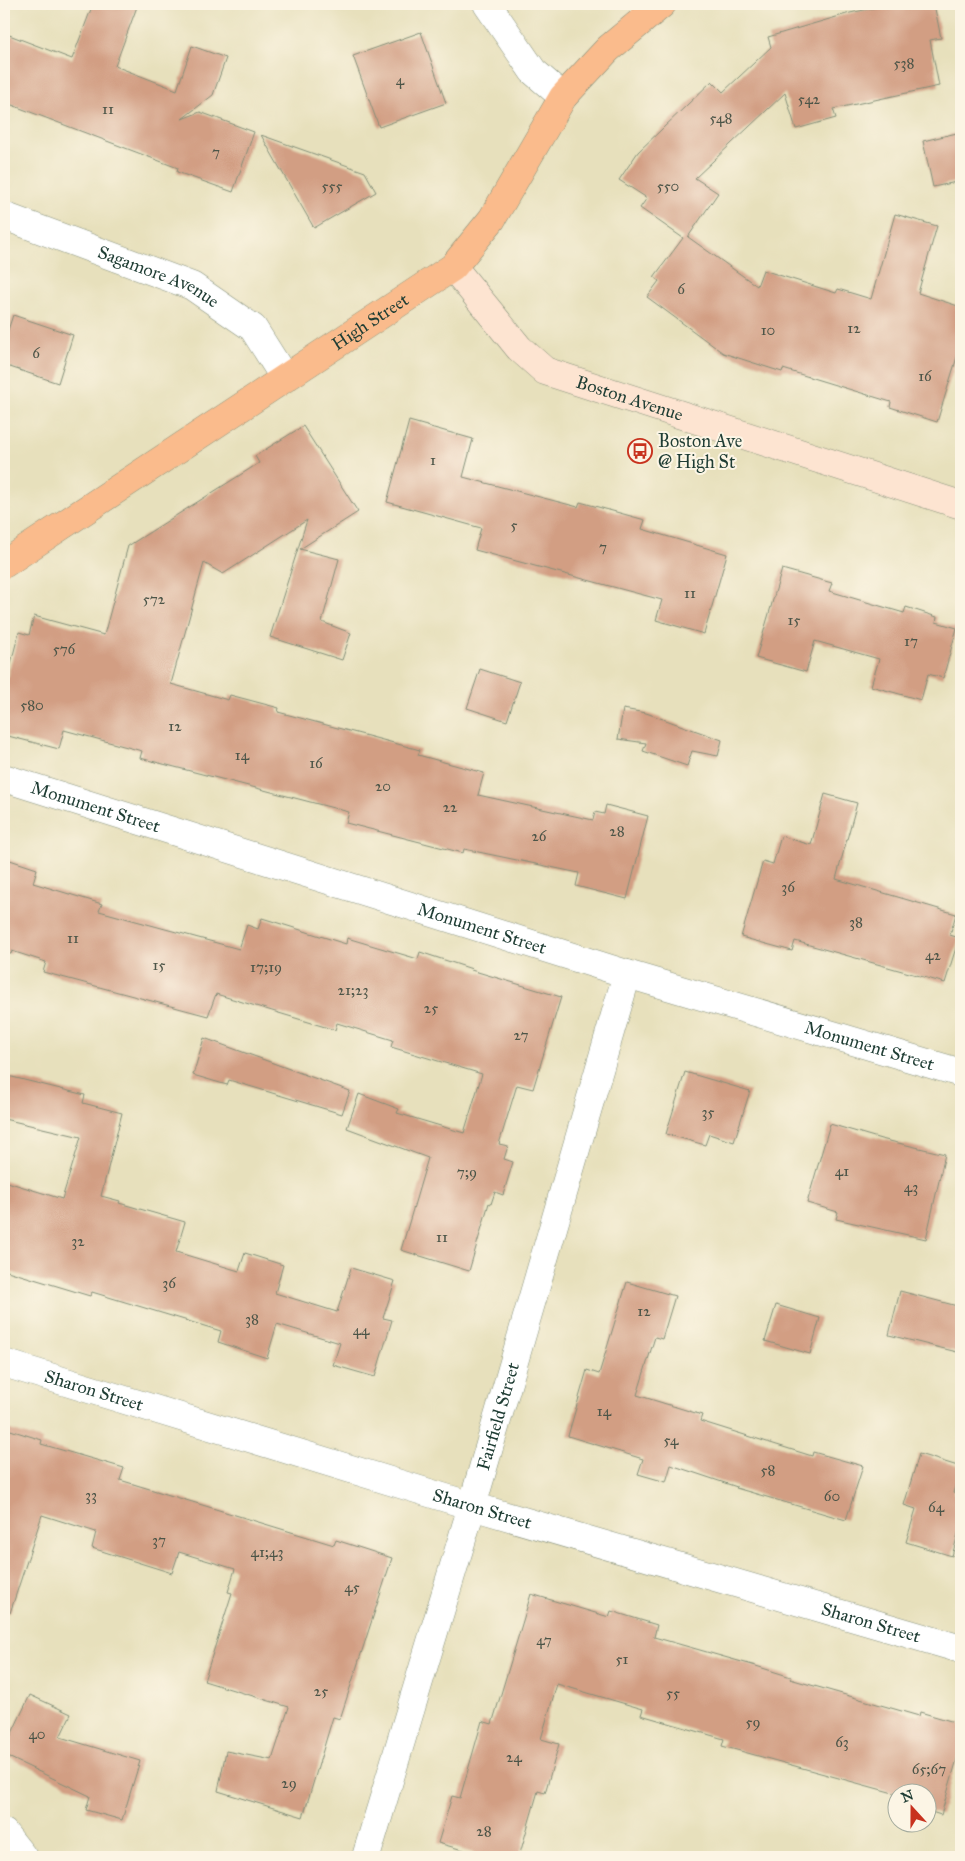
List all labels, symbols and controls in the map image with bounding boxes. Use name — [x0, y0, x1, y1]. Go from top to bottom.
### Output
house number: 538 — [894, 54, 914, 72]
house number: 4 — [396, 71, 405, 89]
house number: 542 — [798, 90, 821, 108]
house number: 11 — [102, 100, 114, 118]
house number: 548 — [710, 109, 732, 127]
house number: 7 — [212, 143, 220, 161]
house number: 555 — [322, 177, 342, 195]
house number: 550 — [657, 177, 679, 195]
street label: Sagamore Avenue — [95, 241, 223, 312]
house number: 6 — [677, 280, 686, 298]
street label: High Street — [328, 288, 413, 355]
house number: 12 — [847, 319, 861, 337]
house number: 10 — [761, 321, 775, 339]
house number: 6 — [32, 344, 41, 362]
house number: 16 — [918, 367, 933, 385]
street label: Boston Avenue — [573, 371, 686, 426]
place label: Boston Ave @ High St — [658, 430, 742, 474]
bus stop icon: Boston Ave @ High St — [627, 438, 653, 464]
house number: 1 — [430, 451, 436, 469]
house number: 5 — [511, 516, 518, 534]
house number: 7 — [599, 538, 607, 556]
house number: 11 — [684, 584, 696, 602]
house number: 572 — [143, 590, 166, 608]
house number: 15 — [788, 611, 800, 629]
house number: 17 — [904, 632, 918, 650]
house number: 576 — [53, 640, 77, 658]
house number: 580 — [20, 696, 44, 714]
house number: 12 — [168, 717, 182, 735]
house number: 14 — [235, 746, 250, 764]
house number: 16 — [309, 754, 324, 772]
street label: Monument Street — [28, 776, 163, 838]
house number: 20 — [375, 777, 391, 795]
house number: 22 — [443, 798, 458, 816]
house number: 28 — [609, 822, 625, 840]
house number: 26 — [531, 827, 548, 845]
house number: 36 — [781, 878, 796, 896]
street label: Monument Street — [415, 898, 550, 959]
house number: 38 — [849, 913, 863, 931]
house number: 11 — [67, 929, 79, 947]
house number: 42 — [925, 946, 941, 964]
house number: 15 — [153, 956, 165, 974]
house number: 17;19 — [250, 958, 282, 976]
house number: 21;23 — [338, 981, 368, 999]
house number: 25 — [424, 999, 438, 1017]
street label: Monument Street — [802, 1016, 937, 1076]
house number: 27 — [514, 1026, 529, 1044]
house number: 35 — [702, 1103, 715, 1121]
house number: 41 — [835, 1162, 849, 1180]
house number: 7;9 — [457, 1163, 477, 1181]
house number: 43 — [904, 1178, 918, 1196]
house number: 11 — [436, 1228, 448, 1246]
house number: 32 — [71, 1232, 85, 1250]
house number: 36 — [162, 1274, 177, 1292]
house number: 12 — [637, 1302, 651, 1320]
house number: 38 — [245, 1310, 259, 1328]
house number: 44 — [353, 1321, 370, 1339]
street label: Fairfield Street — [472, 1359, 524, 1473]
street label: Sharon Street — [42, 1365, 147, 1416]
house number: 14 — [597, 1402, 612, 1420]
house number: 54 — [664, 1431, 679, 1449]
house number: 58 — [761, 1461, 775, 1479]
street label: Sharon Street — [430, 1484, 535, 1534]
house number: 33 — [85, 1486, 97, 1504]
house number: 60 — [824, 1487, 840, 1505]
house number: 64 — [928, 1498, 945, 1516]
house number: 37 — [152, 1531, 166, 1549]
house number: 41;43 — [251, 1543, 283, 1561]
house number: 45 — [344, 1578, 360, 1596]
street label: Sharon Street — [819, 1598, 924, 1648]
house number: 47 — [536, 1631, 552, 1649]
house number: 51 — [616, 1650, 629, 1668]
house number: 25 — [314, 1682, 328, 1700]
house number: 55 — [666, 1684, 680, 1702]
house number: 59 — [745, 1713, 761, 1731]
house number: 40 — [28, 1725, 46, 1743]
house number: 63 — [835, 1733, 849, 1751]
house number: 24 — [506, 1748, 523, 1766]
house number: 65;67 — [912, 1760, 946, 1778]
house number: 29 — [281, 1774, 297, 1792]
north arrow — [888, 1784, 938, 1834]
text: N — [899, 1786, 916, 1806]
house number: 28 — [476, 1822, 492, 1840]

